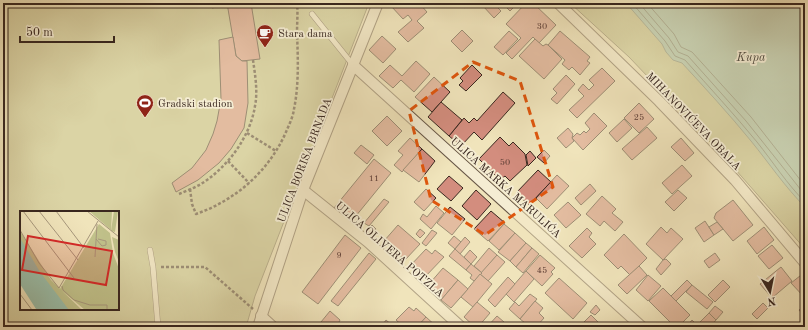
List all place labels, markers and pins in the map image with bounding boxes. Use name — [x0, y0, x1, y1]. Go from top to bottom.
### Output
cafe icon: Stara dama — [255, 23, 275, 48]
place label: Stara dama — [278, 29, 333, 40]
sports icon: Gradski stadion — [135, 93, 155, 118]
place label: Gradski stadion — [158, 99, 232, 110]

